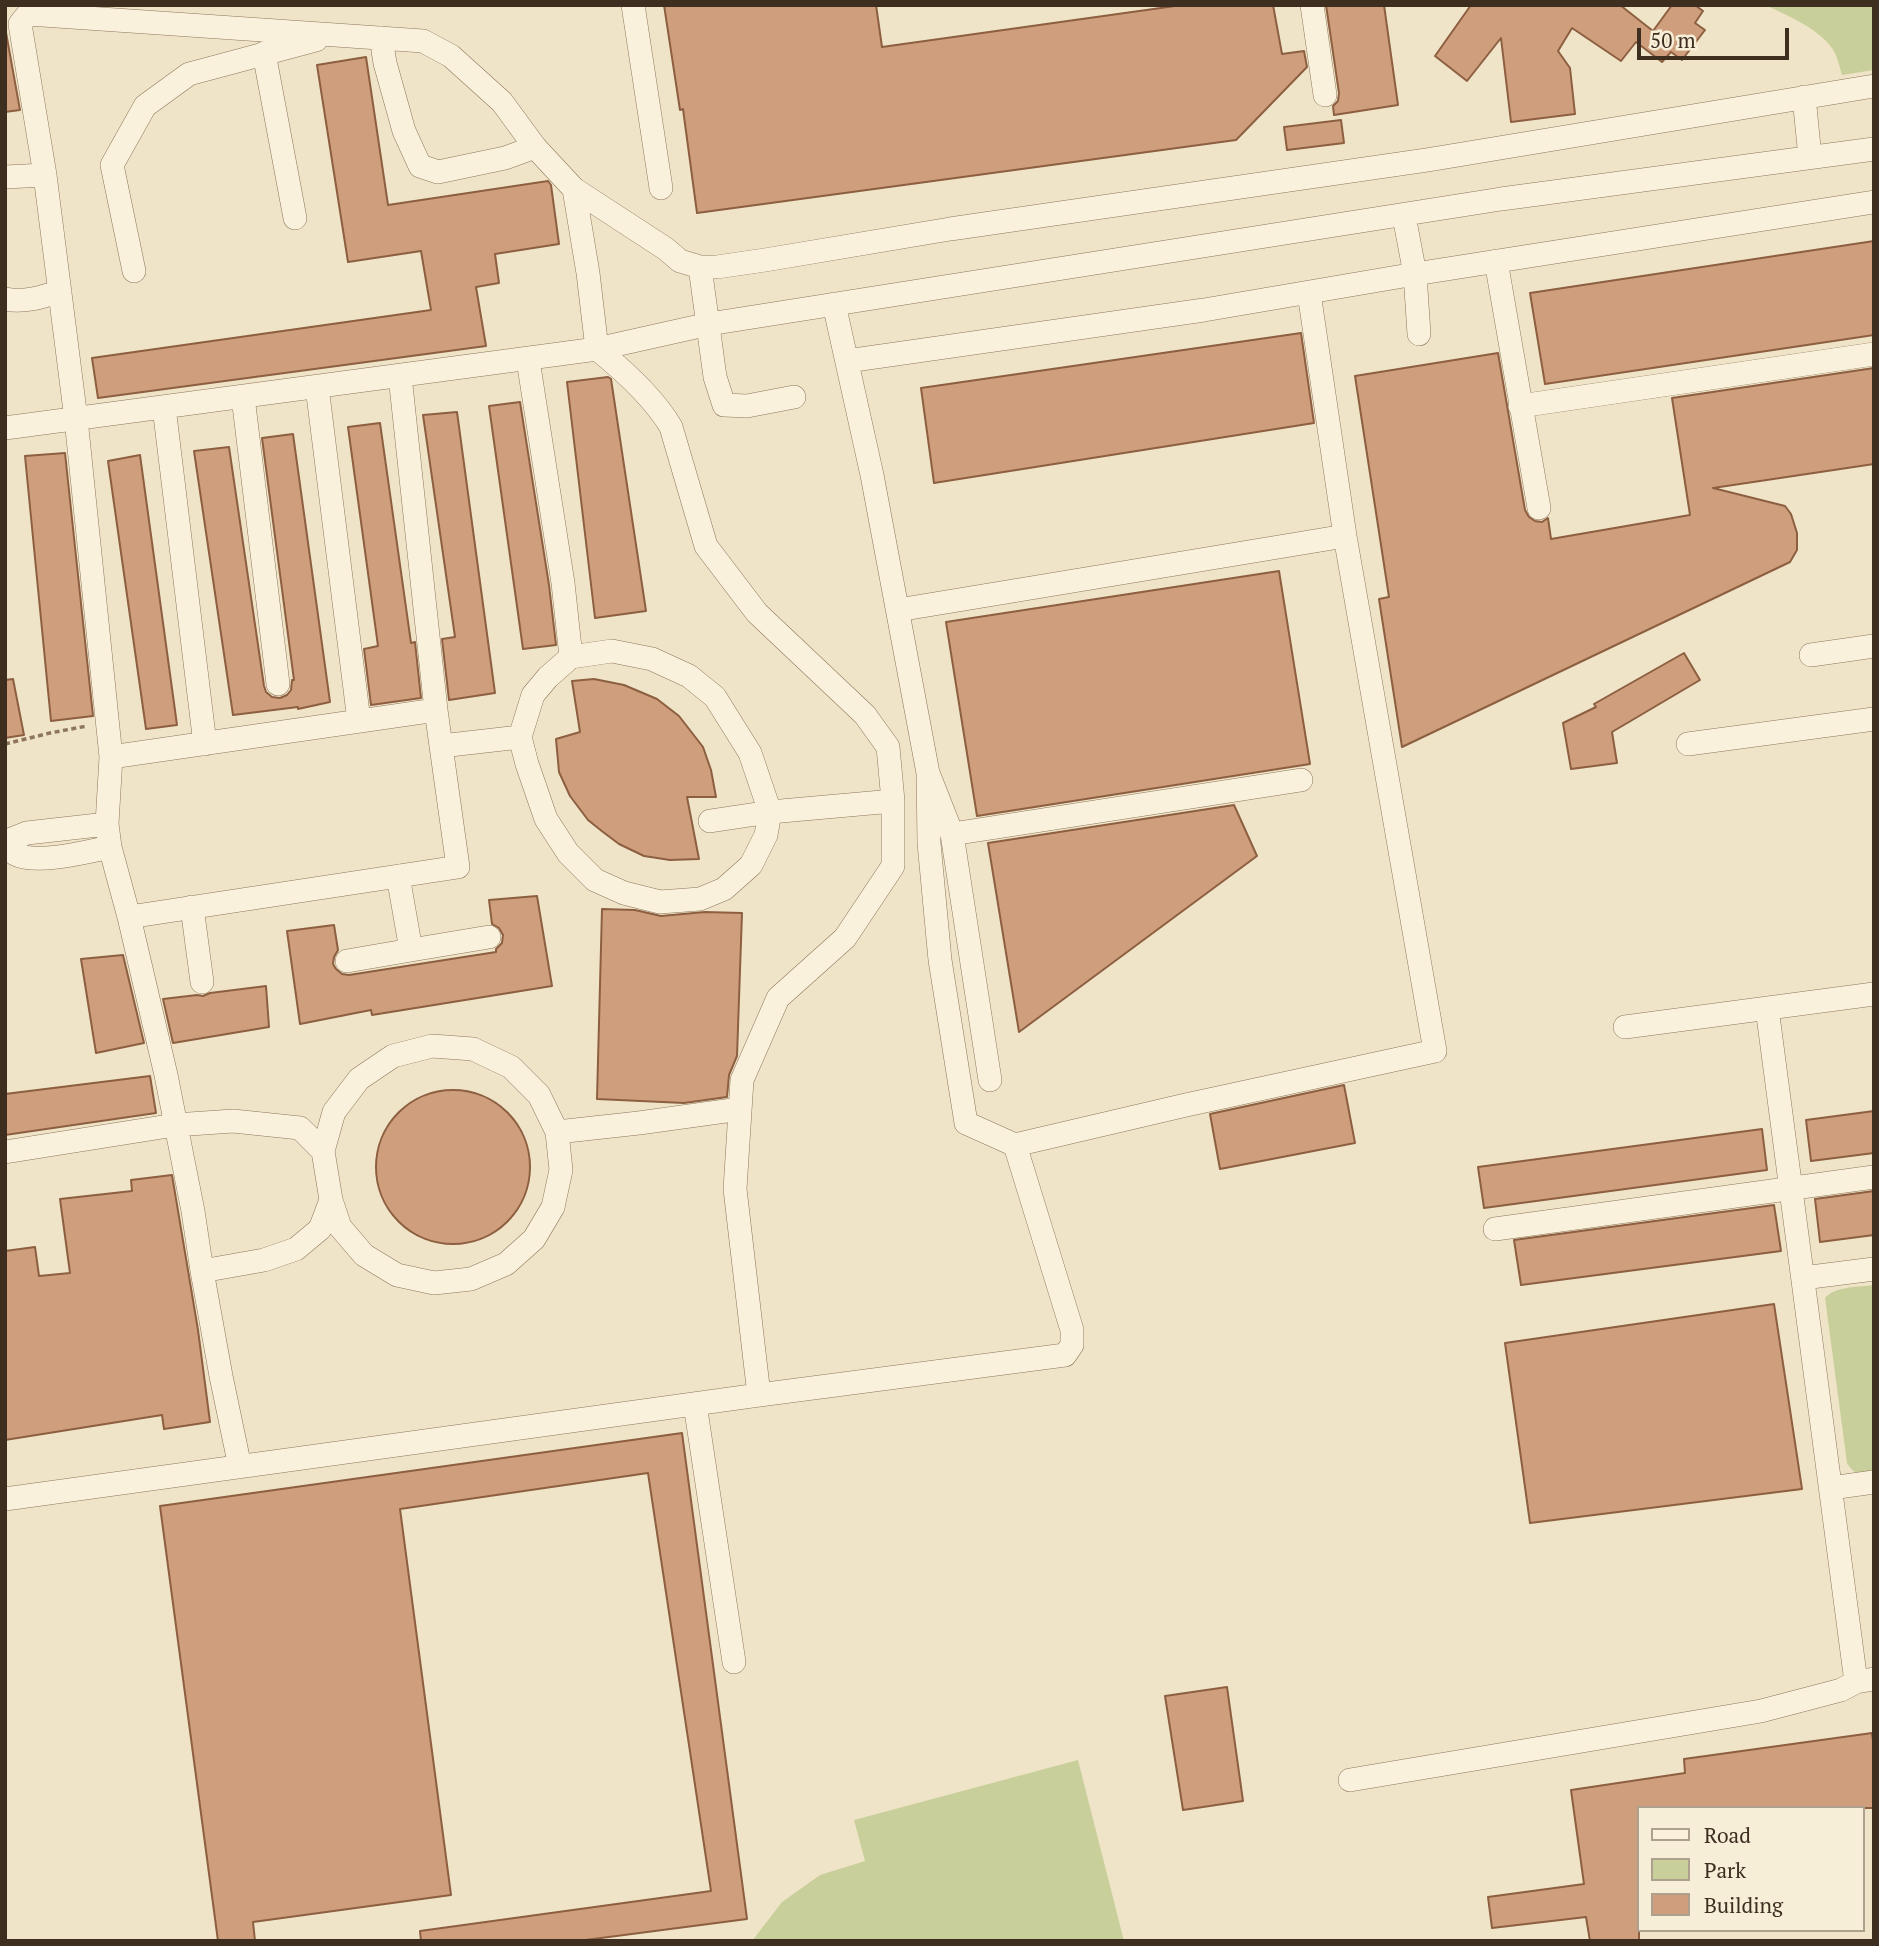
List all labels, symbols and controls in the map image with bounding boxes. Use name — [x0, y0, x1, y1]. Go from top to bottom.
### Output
scale bar — [1641, 14, 1793, 58]
text: 50 m — [1650, 26, 1696, 54]
legend — [1638, 1806, 1865, 1932]
text: Road — [1704, 1821, 1751, 1849]
text: Park — [1704, 1856, 1746, 1884]
text: Building — [1704, 1891, 1783, 1919]

